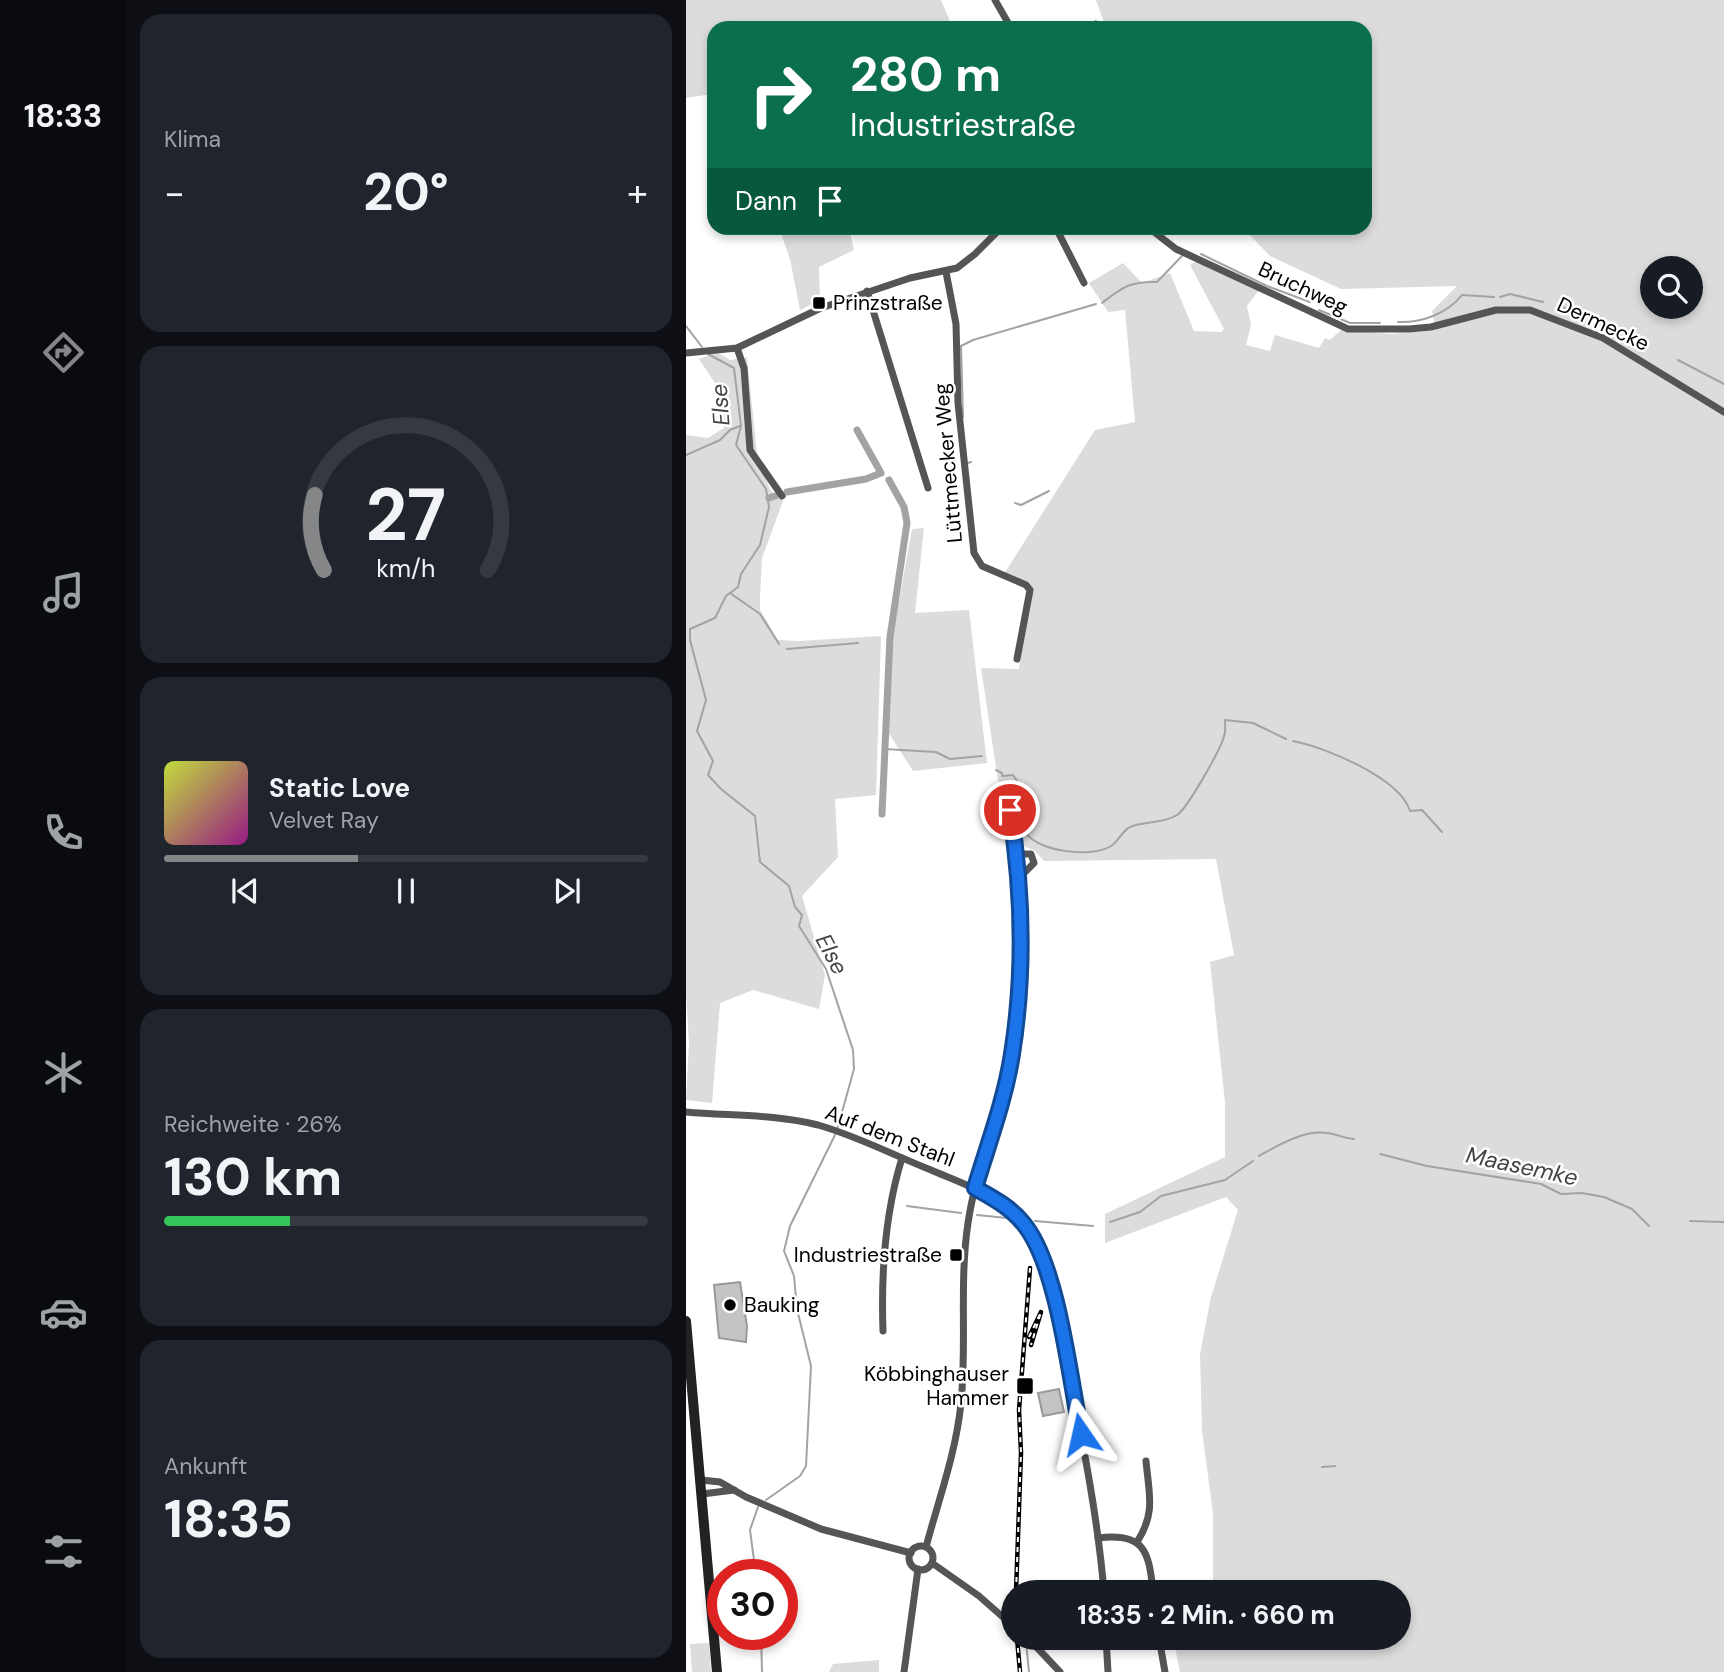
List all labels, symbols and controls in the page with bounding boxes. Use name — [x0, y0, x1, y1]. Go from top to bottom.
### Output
text: 280 m — [850, 42, 1001, 106]
icon: right — [735, 49, 826, 140]
text: 18:33 — [24, 95, 102, 137]
text: Industriestraße — [850, 104, 1076, 146]
text: Klima — [164, 124, 221, 154]
text: 20° — [363, 158, 449, 226]
text: − — [164, 168, 185, 218]
text: + — [627, 168, 648, 218]
icon: arrive — [811, 182, 849, 220]
text: Dann — [735, 184, 797, 218]
street label: Bruchweg — [1254, 255, 1353, 321]
map controls — [1640, 256, 1703, 319]
button: search — [1640, 256, 1703, 319]
place label: Prinzstraße — [833, 289, 943, 317]
street label: Dermecke — [1552, 290, 1654, 358]
marker: Prinzstraße — [811, 295, 827, 311]
icon: directions — [39, 328, 88, 377]
street label: Lüttmecker Weg — [927, 382, 969, 544]
water label: Else — [704, 383, 736, 427]
text: 27 — [366, 469, 446, 564]
text: km/h — [376, 552, 436, 585]
icon: music — [39, 568, 88, 617]
text: Static Love — [269, 771, 410, 805]
pin — [980, 780, 1040, 840]
icon: arrive — [991, 791, 1029, 829]
text: Velvet Ray — [269, 805, 379, 835]
icon: phone — [39, 808, 88, 857]
icon: previous — [226, 872, 264, 910]
icon: pause — [387, 872, 425, 910]
icon: next — [548, 872, 586, 910]
water label: Else — [809, 928, 855, 980]
icon: climate — [39, 1048, 88, 1097]
street label: Auf dem Stahl — [821, 1098, 959, 1174]
text: Reichweite · 26% — [164, 1109, 342, 1139]
water label: Maasemke — [1463, 1140, 1581, 1192]
text: 130 km — [164, 1143, 342, 1211]
place label: Industriestraße — [794, 1241, 942, 1269]
marker: Industriestraße — [948, 1247, 964, 1263]
icon: car — [39, 1288, 88, 1337]
place label: Bauking — [744, 1291, 820, 1319]
marker: Bauking — [722, 1297, 738, 1313]
place label: Köbbinghauser Hammer — [864, 1360, 1009, 1412]
marker: Köbbinghauser Hammer — [1015, 1376, 1035, 1396]
position arrow — [1044, 1397, 1118, 1471]
text: Ankunft — [164, 1451, 247, 1481]
text: 18:35 — [164, 1485, 293, 1553]
icon: filters — [39, 1527, 88, 1576]
speed limit sign: 30 — [707, 1559, 798, 1650]
text: 18:35 · 2 Min. · 660 m — [1077, 1598, 1335, 1632]

